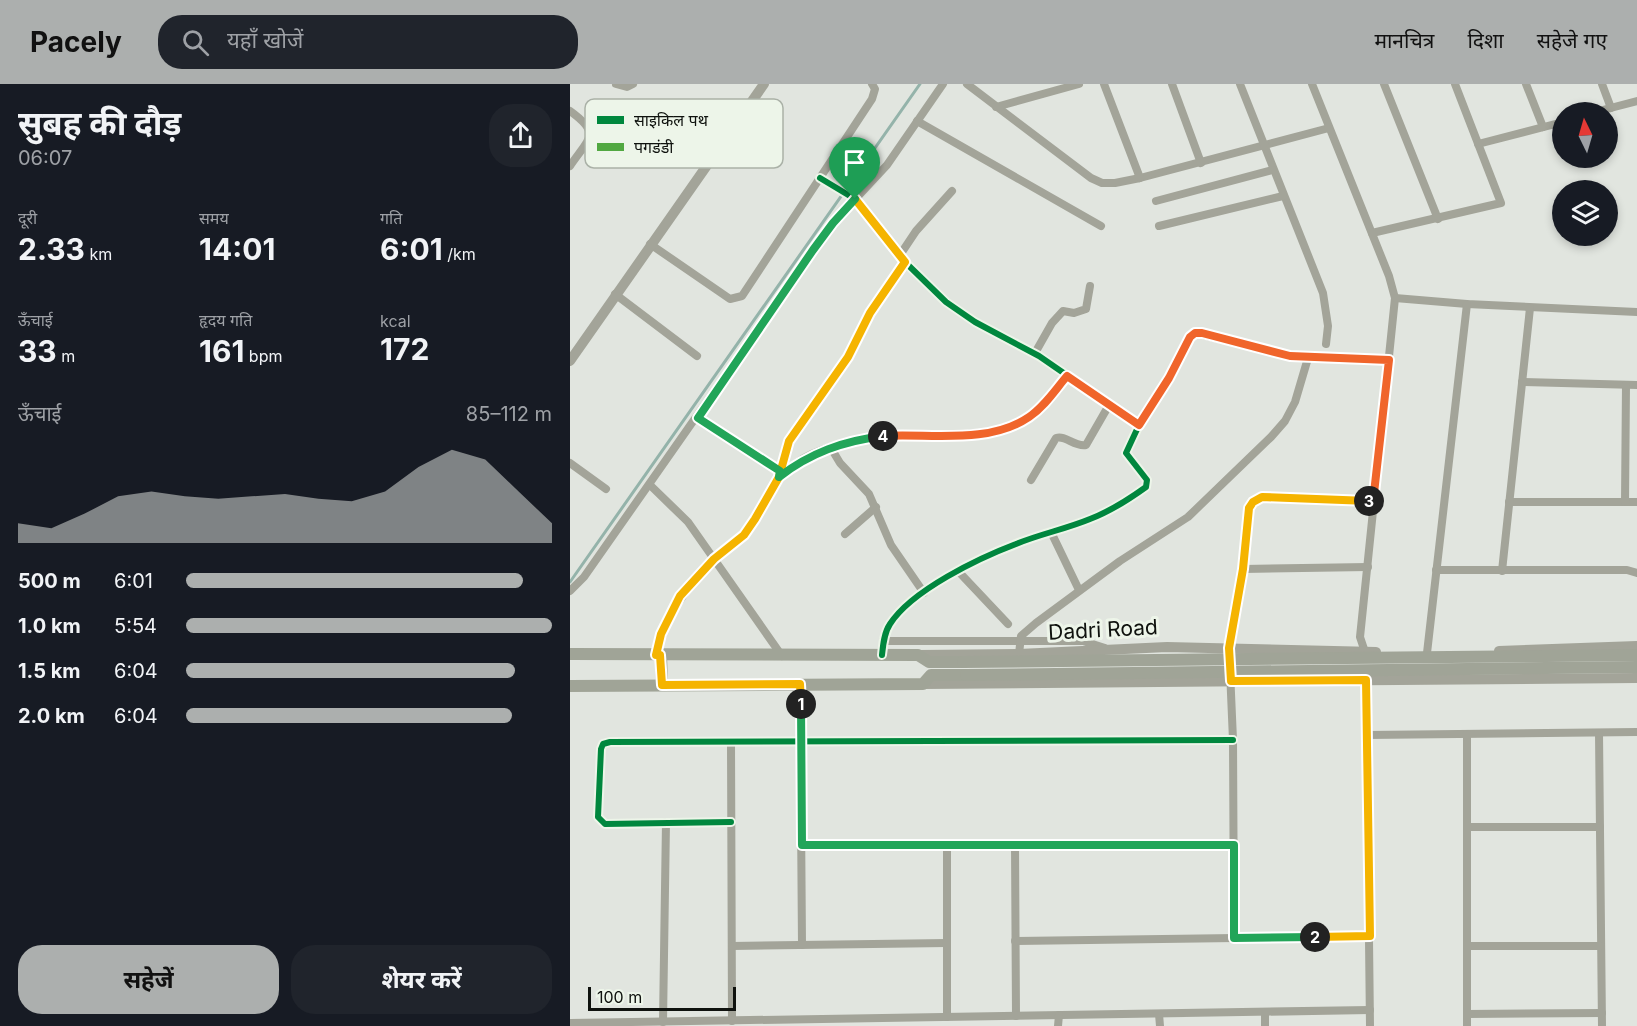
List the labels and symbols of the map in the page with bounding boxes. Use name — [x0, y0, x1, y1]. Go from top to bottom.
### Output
legend — [585, 99, 783, 168]
north arrow — [1552, 102, 1618, 168]
text: साइकिल पथ — [634, 110, 709, 130]
text: पगडंडी — [634, 137, 674, 157]
pin — [829, 137, 880, 199]
pin: 4 — [868, 421, 898, 451]
pin: 3 — [1354, 486, 1384, 516]
street label: Dadri Road — [1048, 614, 1158, 645]
pin: 1 — [786, 689, 816, 719]
pin: 2 — [1300, 922, 1330, 952]
scale bar — [588, 984, 736, 1012]

